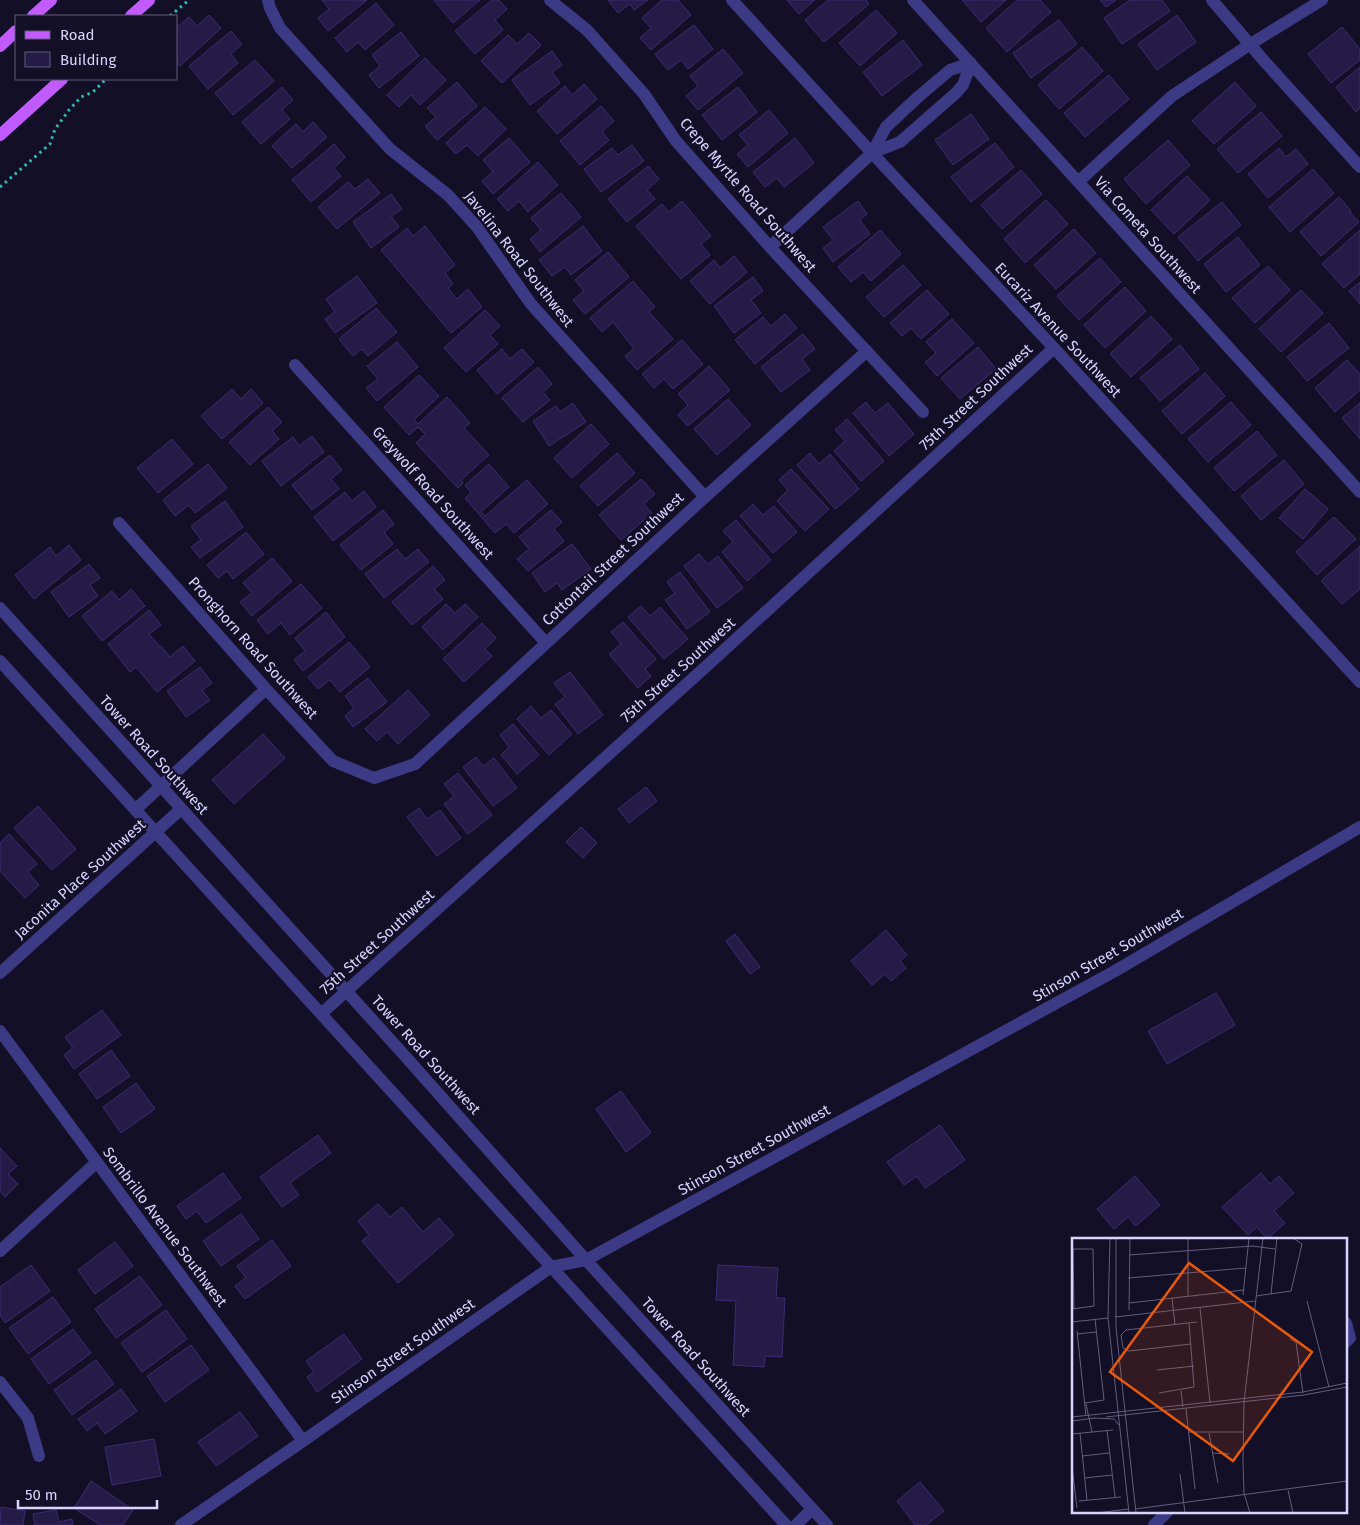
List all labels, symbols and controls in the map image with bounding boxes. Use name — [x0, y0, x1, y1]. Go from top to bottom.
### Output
legend — [15, 15, 178, 80]
text: Road — [60, 26, 95, 44]
text: Building — [60, 51, 116, 69]
street label: Crepe Myrtle Road Southwest — [676, 114, 820, 276]
street label: Via Cometa Southwest — [1091, 173, 1206, 298]
street label: Javelina Road Southwest — [460, 188, 578, 331]
street label: Eucariz Avenue Southwest — [991, 259, 1125, 401]
street label: 75th Street Southwest — [916, 340, 1037, 454]
street label: Greywolf Road Southwest — [368, 423, 498, 564]
street label: Cottontail Street Southwest — [538, 488, 688, 629]
street label: Pronghorn Road Southwest — [184, 573, 322, 723]
street label: 75th Street Southwest — [617, 613, 739, 726]
street label: Tower Road Southwest — [96, 692, 213, 819]
street label: Jaconita Place Southwest — [11, 815, 150, 943]
street label: 75th Street Southwest — [316, 885, 438, 998]
street label: Stinson Street Southwest — [1029, 904, 1187, 1006]
street label: Tower Road Southwest — [368, 992, 485, 1119]
street label: Stinson Street Southwest — [675, 1100, 834, 1199]
street label: Sombrillo Avenue Southwest — [99, 1144, 231, 1311]
inset map — [1072, 1238, 1348, 1512]
street label: Stinson Street Southwest — [328, 1294, 479, 1407]
street label: Tower Road Southwest — [638, 1294, 755, 1421]
scale bar — [18, 1478, 156, 1510]
text: 50 m — [25, 1486, 58, 1504]

